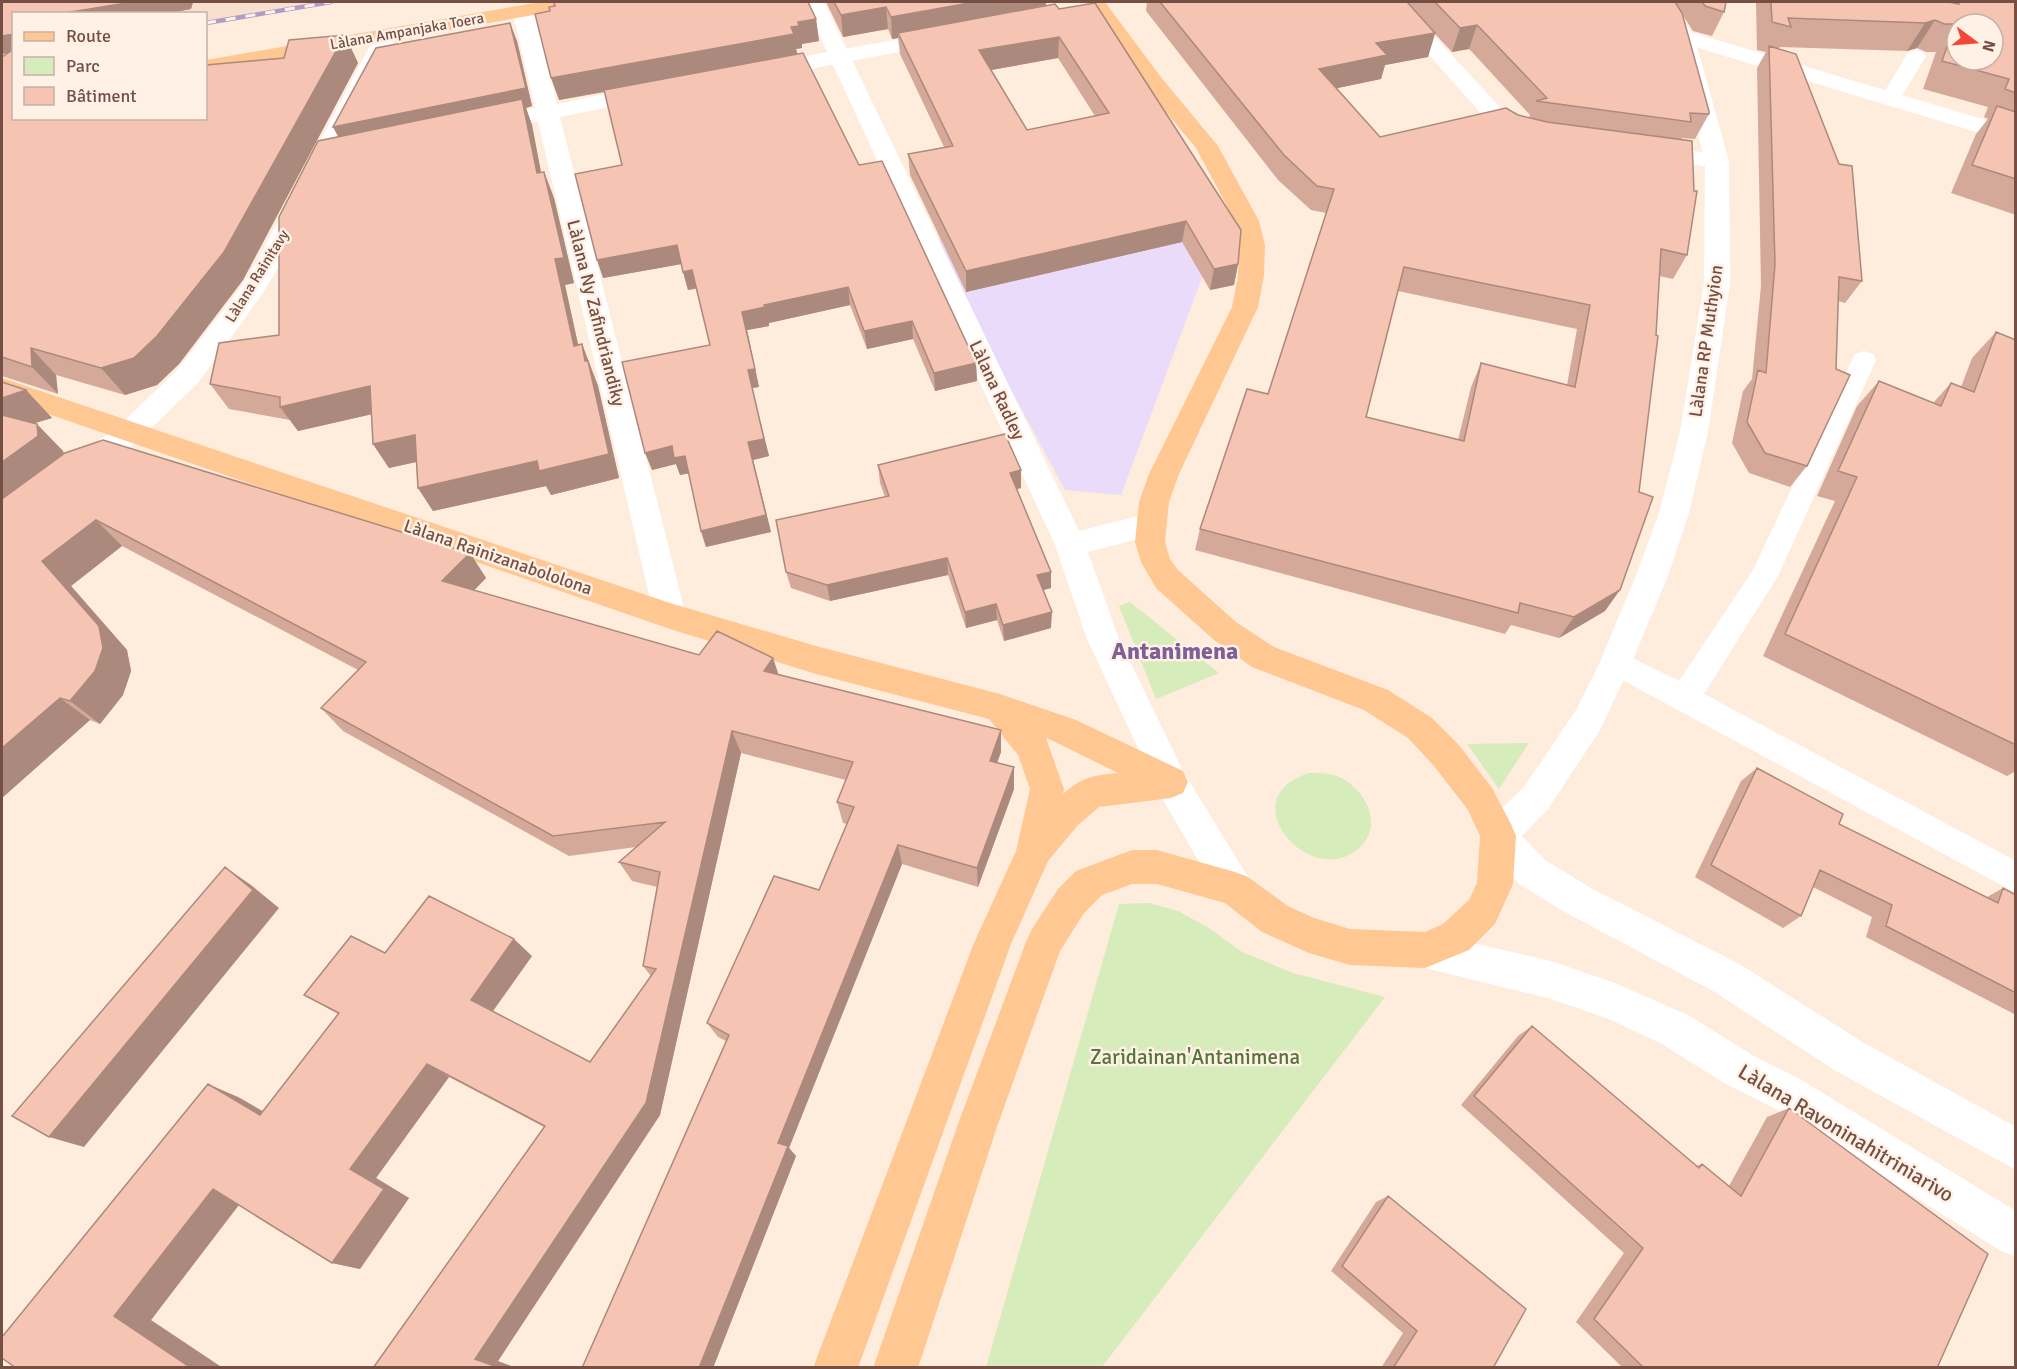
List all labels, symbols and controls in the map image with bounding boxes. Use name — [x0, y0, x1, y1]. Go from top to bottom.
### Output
street label: Làlana Ampanjaka Toera — [329, 9, 485, 53]
legend — [12, 12, 207, 120]
north arrow — [1945, 12, 2005, 72]
text: Route — [66, 25, 111, 47]
text: N — [1977, 38, 2000, 54]
text: Parc — [66, 55, 100, 77]
text: Bâtiment — [66, 85, 137, 107]
street label: Làlana Ny Zafindriandiky — [562, 217, 630, 409]
street label: Làlana Rainitavy — [221, 226, 293, 326]
street label: Làlana RP Muthyion — [1684, 263, 1728, 419]
street label: Làlana Radley — [964, 337, 1030, 444]
street label: Làlana Rainizanabololona — [401, 514, 595, 600]
district label: Antanimena — [1112, 636, 1238, 666]
park label: Zaridainan'Antanimena — [1090, 1044, 1300, 1070]
street label: Làlana Ravoninahitriniarivo — [1733, 1058, 1959, 1208]

